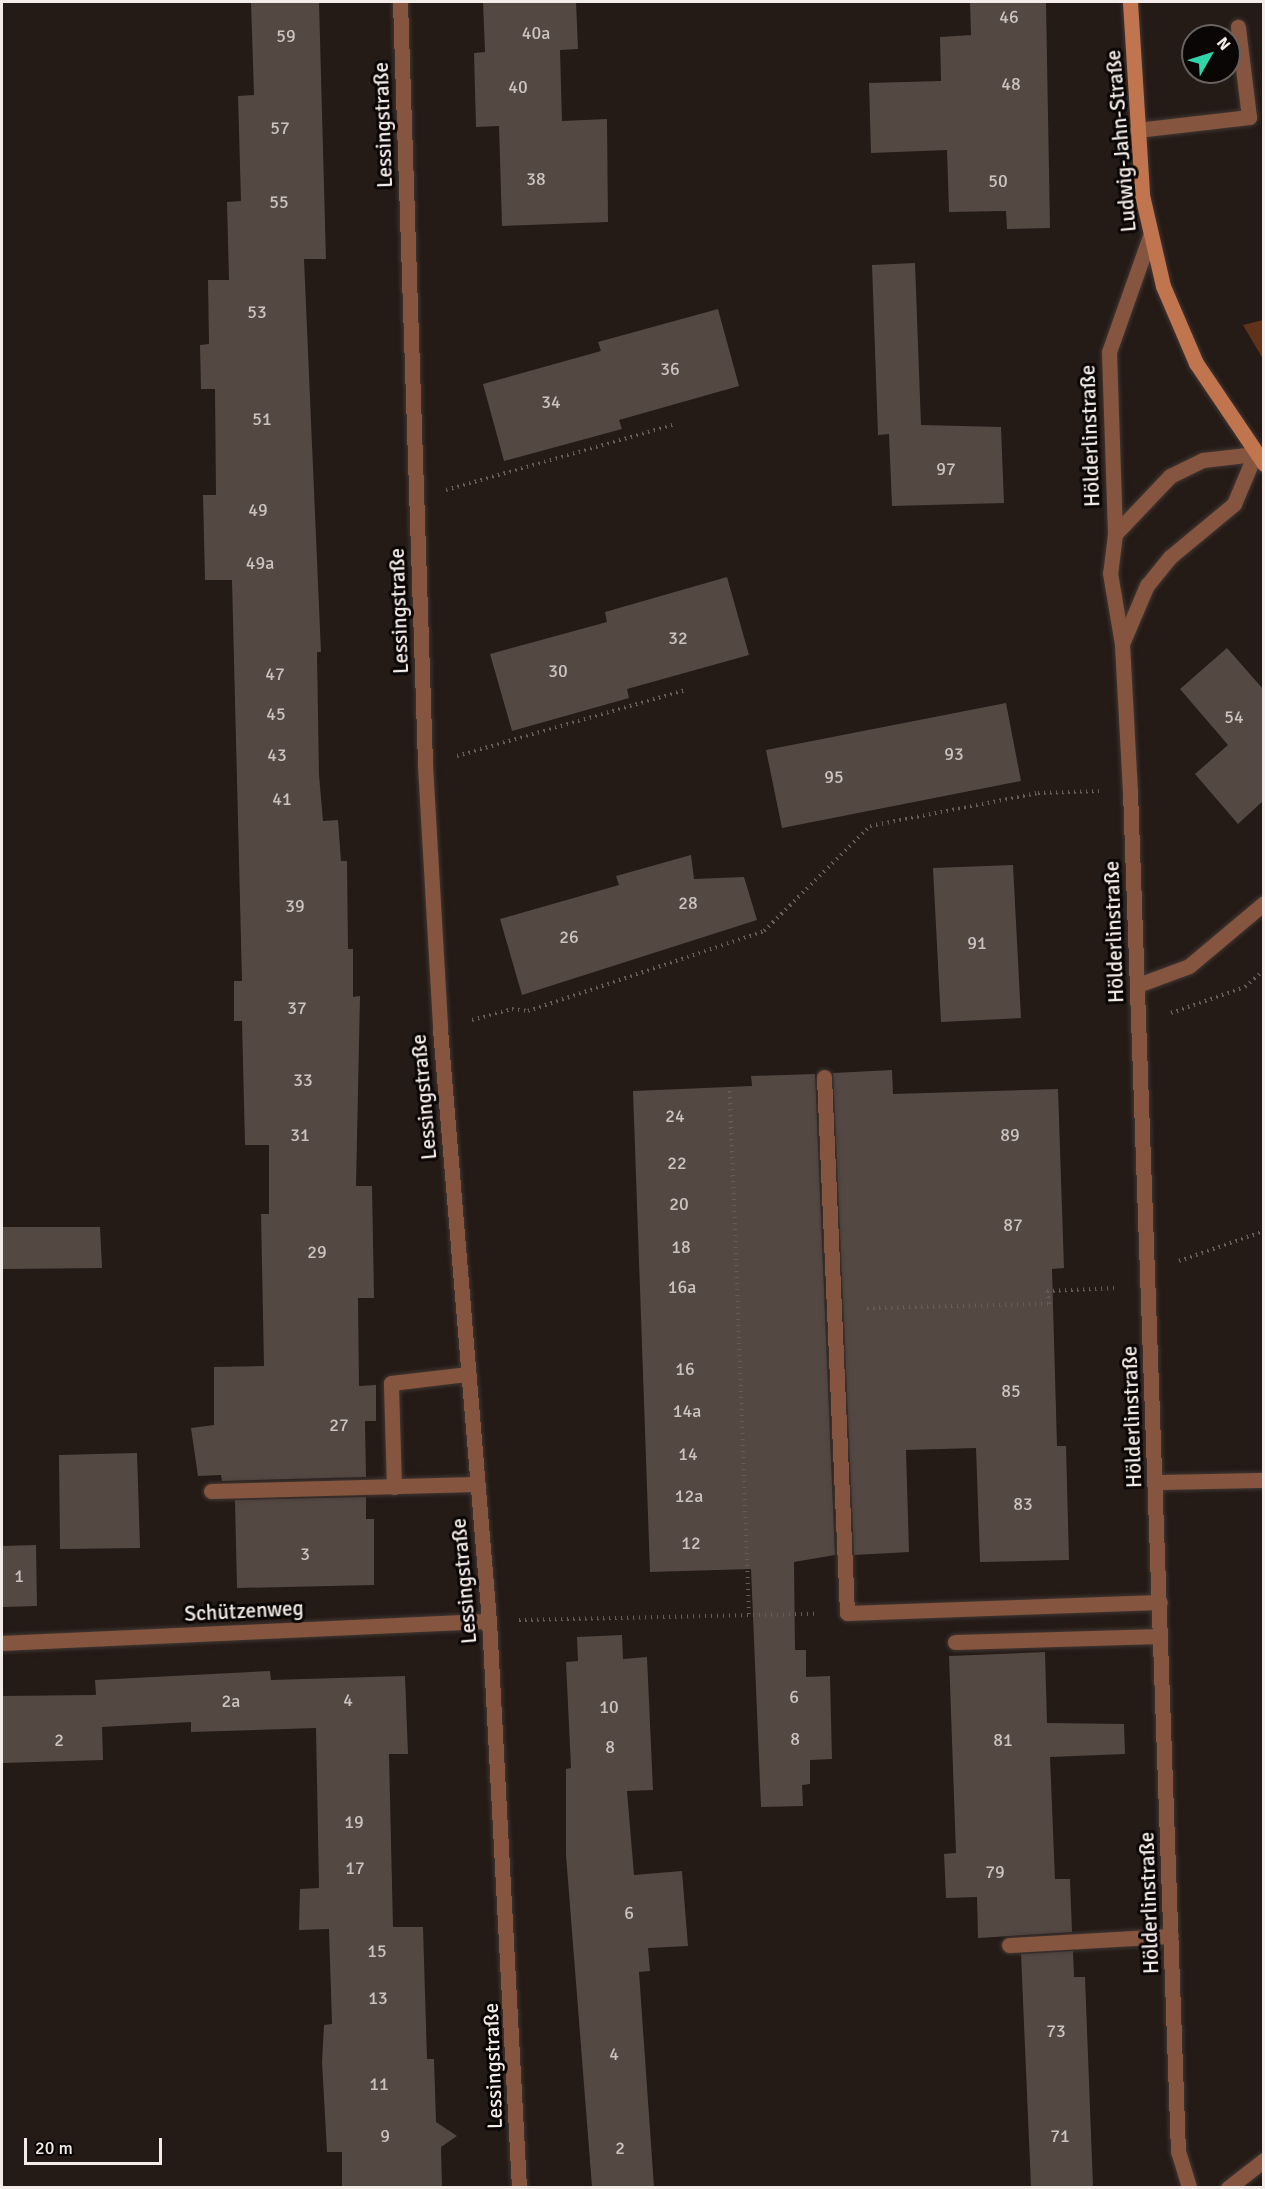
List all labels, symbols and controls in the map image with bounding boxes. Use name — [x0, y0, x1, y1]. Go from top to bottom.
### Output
house number: 46 — [999, 6, 1019, 28]
house number: 40a — [522, 22, 550, 44]
north arrow — [1181, 24, 1241, 84]
house number: 59 — [276, 25, 296, 47]
text: N — [1212, 33, 1235, 55]
street label: Ludwig-Jahn-Straße — [1100, 49, 1142, 233]
street label: Lessingstraße — [368, 62, 398, 188]
house number: 48 — [1001, 73, 1021, 95]
house number: 40 — [508, 76, 528, 98]
house number: 57 — [270, 117, 290, 139]
house number: 38 — [526, 168, 546, 190]
house number: 50 — [988, 170, 1008, 192]
house number: 55 — [269, 191, 289, 213]
house number: 53 — [247, 301, 267, 323]
house number: 36 — [660, 358, 680, 380]
street label: Hölderlinstraße — [1075, 365, 1105, 507]
house number: 34 — [541, 391, 561, 413]
house number: 51 — [252, 408, 272, 430]
house number: 97 — [936, 458, 956, 480]
house number: 49 — [248, 499, 268, 521]
street label: Lessingstraße — [384, 548, 414, 674]
house number: 49a — [246, 552, 274, 574]
house number: 32 — [668, 627, 688, 649]
house number: 30 — [548, 660, 568, 682]
house number: 47 — [265, 663, 285, 685]
house number: 45 — [266, 703, 286, 725]
house number: 54 — [1224, 706, 1244, 728]
house number: 93 — [944, 743, 964, 765]
house number: 43 — [267, 744, 287, 766]
house number: 95 — [824, 766, 844, 788]
house number: 41 — [272, 788, 292, 810]
street label: Hölderlinstraße — [1099, 861, 1129, 1003]
house number: 28 — [678, 892, 698, 914]
house number: 39 — [285, 895, 305, 917]
house number: 26 — [559, 926, 579, 948]
house number: 91 — [967, 932, 987, 954]
house number: 37 — [287, 997, 307, 1019]
street label: Lessingstraße — [406, 1033, 442, 1161]
house number: 33 — [293, 1069, 313, 1091]
house number: 24 — [665, 1105, 685, 1127]
house number: 31 — [290, 1124, 310, 1146]
house number: 89 — [1000, 1124, 1020, 1146]
house number: 22 — [667, 1152, 687, 1174]
house number: 20 — [669, 1193, 689, 1215]
house number: 87 — [1003, 1214, 1023, 1236]
house number: 18 — [671, 1236, 691, 1258]
house number: 29 — [307, 1241, 327, 1263]
house number: 16a — [668, 1276, 696, 1298]
street label: Hölderlinstraße — [1117, 1346, 1147, 1488]
house number: 16 — [675, 1358, 695, 1380]
house number: 85 — [1001, 1380, 1021, 1402]
house number: 14a — [673, 1400, 701, 1422]
house number: 27 — [329, 1414, 349, 1436]
house number: 14 — [678, 1443, 698, 1465]
house number: 12a — [675, 1485, 703, 1507]
house number: 83 — [1013, 1493, 1033, 1515]
street label: Lessingstraße — [446, 1517, 482, 1645]
house number: 12 — [681, 1532, 701, 1554]
house number: 3 — [300, 1543, 310, 1565]
house number: 1 — [14, 1565, 24, 1587]
street label: Schützenweg — [184, 1595, 304, 1627]
house number: 6 — [789, 1686, 799, 1708]
house number: 4 — [343, 1689, 353, 1711]
house number: 2a — [222, 1690, 240, 1712]
house number: 10 — [599, 1696, 619, 1718]
house number: 8 — [790, 1728, 800, 1750]
house number: 2 — [54, 1729, 64, 1751]
house number: 81 — [993, 1729, 1013, 1751]
house number: 8 — [605, 1736, 615, 1758]
house number: 19 — [344, 1811, 364, 1833]
street label: Hölderlinstraße — [1134, 1832, 1164, 1974]
house number: 17 — [345, 1857, 365, 1879]
house number: 79 — [985, 1861, 1005, 1883]
house number: 6 — [624, 1902, 634, 1924]
house number: 15 — [367, 1940, 387, 1962]
house number: 13 — [368, 1987, 388, 2009]
street label: Lessingstraße — [478, 2003, 508, 2129]
house number: 73 — [1046, 2020, 1066, 2042]
house number: 4 — [609, 2043, 619, 2065]
house number: 11 — [369, 2073, 389, 2095]
house number: 9 — [380, 2125, 390, 2147]
house number: 71 — [1050, 2125, 1070, 2147]
scale bar — [27, 2126, 165, 2164]
text: 20 m — [35, 2137, 73, 2159]
house number: 2 — [615, 2137, 625, 2159]

